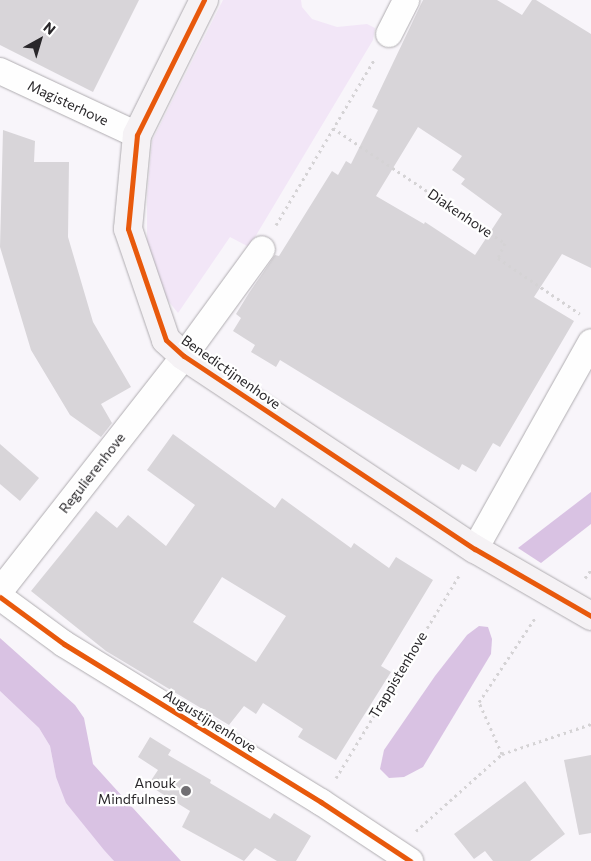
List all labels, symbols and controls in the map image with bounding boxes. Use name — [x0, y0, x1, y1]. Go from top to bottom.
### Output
north arrow — [15, 15, 65, 65]
text: N — [40, 18, 59, 38]
street label: Magisterhove — [25, 77, 111, 129]
street label: Diakenhove — [424, 185, 496, 241]
street label: Benedictijnenhove — [178, 331, 284, 413]
street label: Regulierenhove — [55, 429, 129, 517]
street label: Trappistenhove — [365, 628, 431, 722]
street label: Augustijnenhove — [161, 686, 259, 756]
place label: Anouk Mindfulness — [98, 775, 176, 808]
marker: Anouk Mindfulness — [180, 785, 192, 797]

